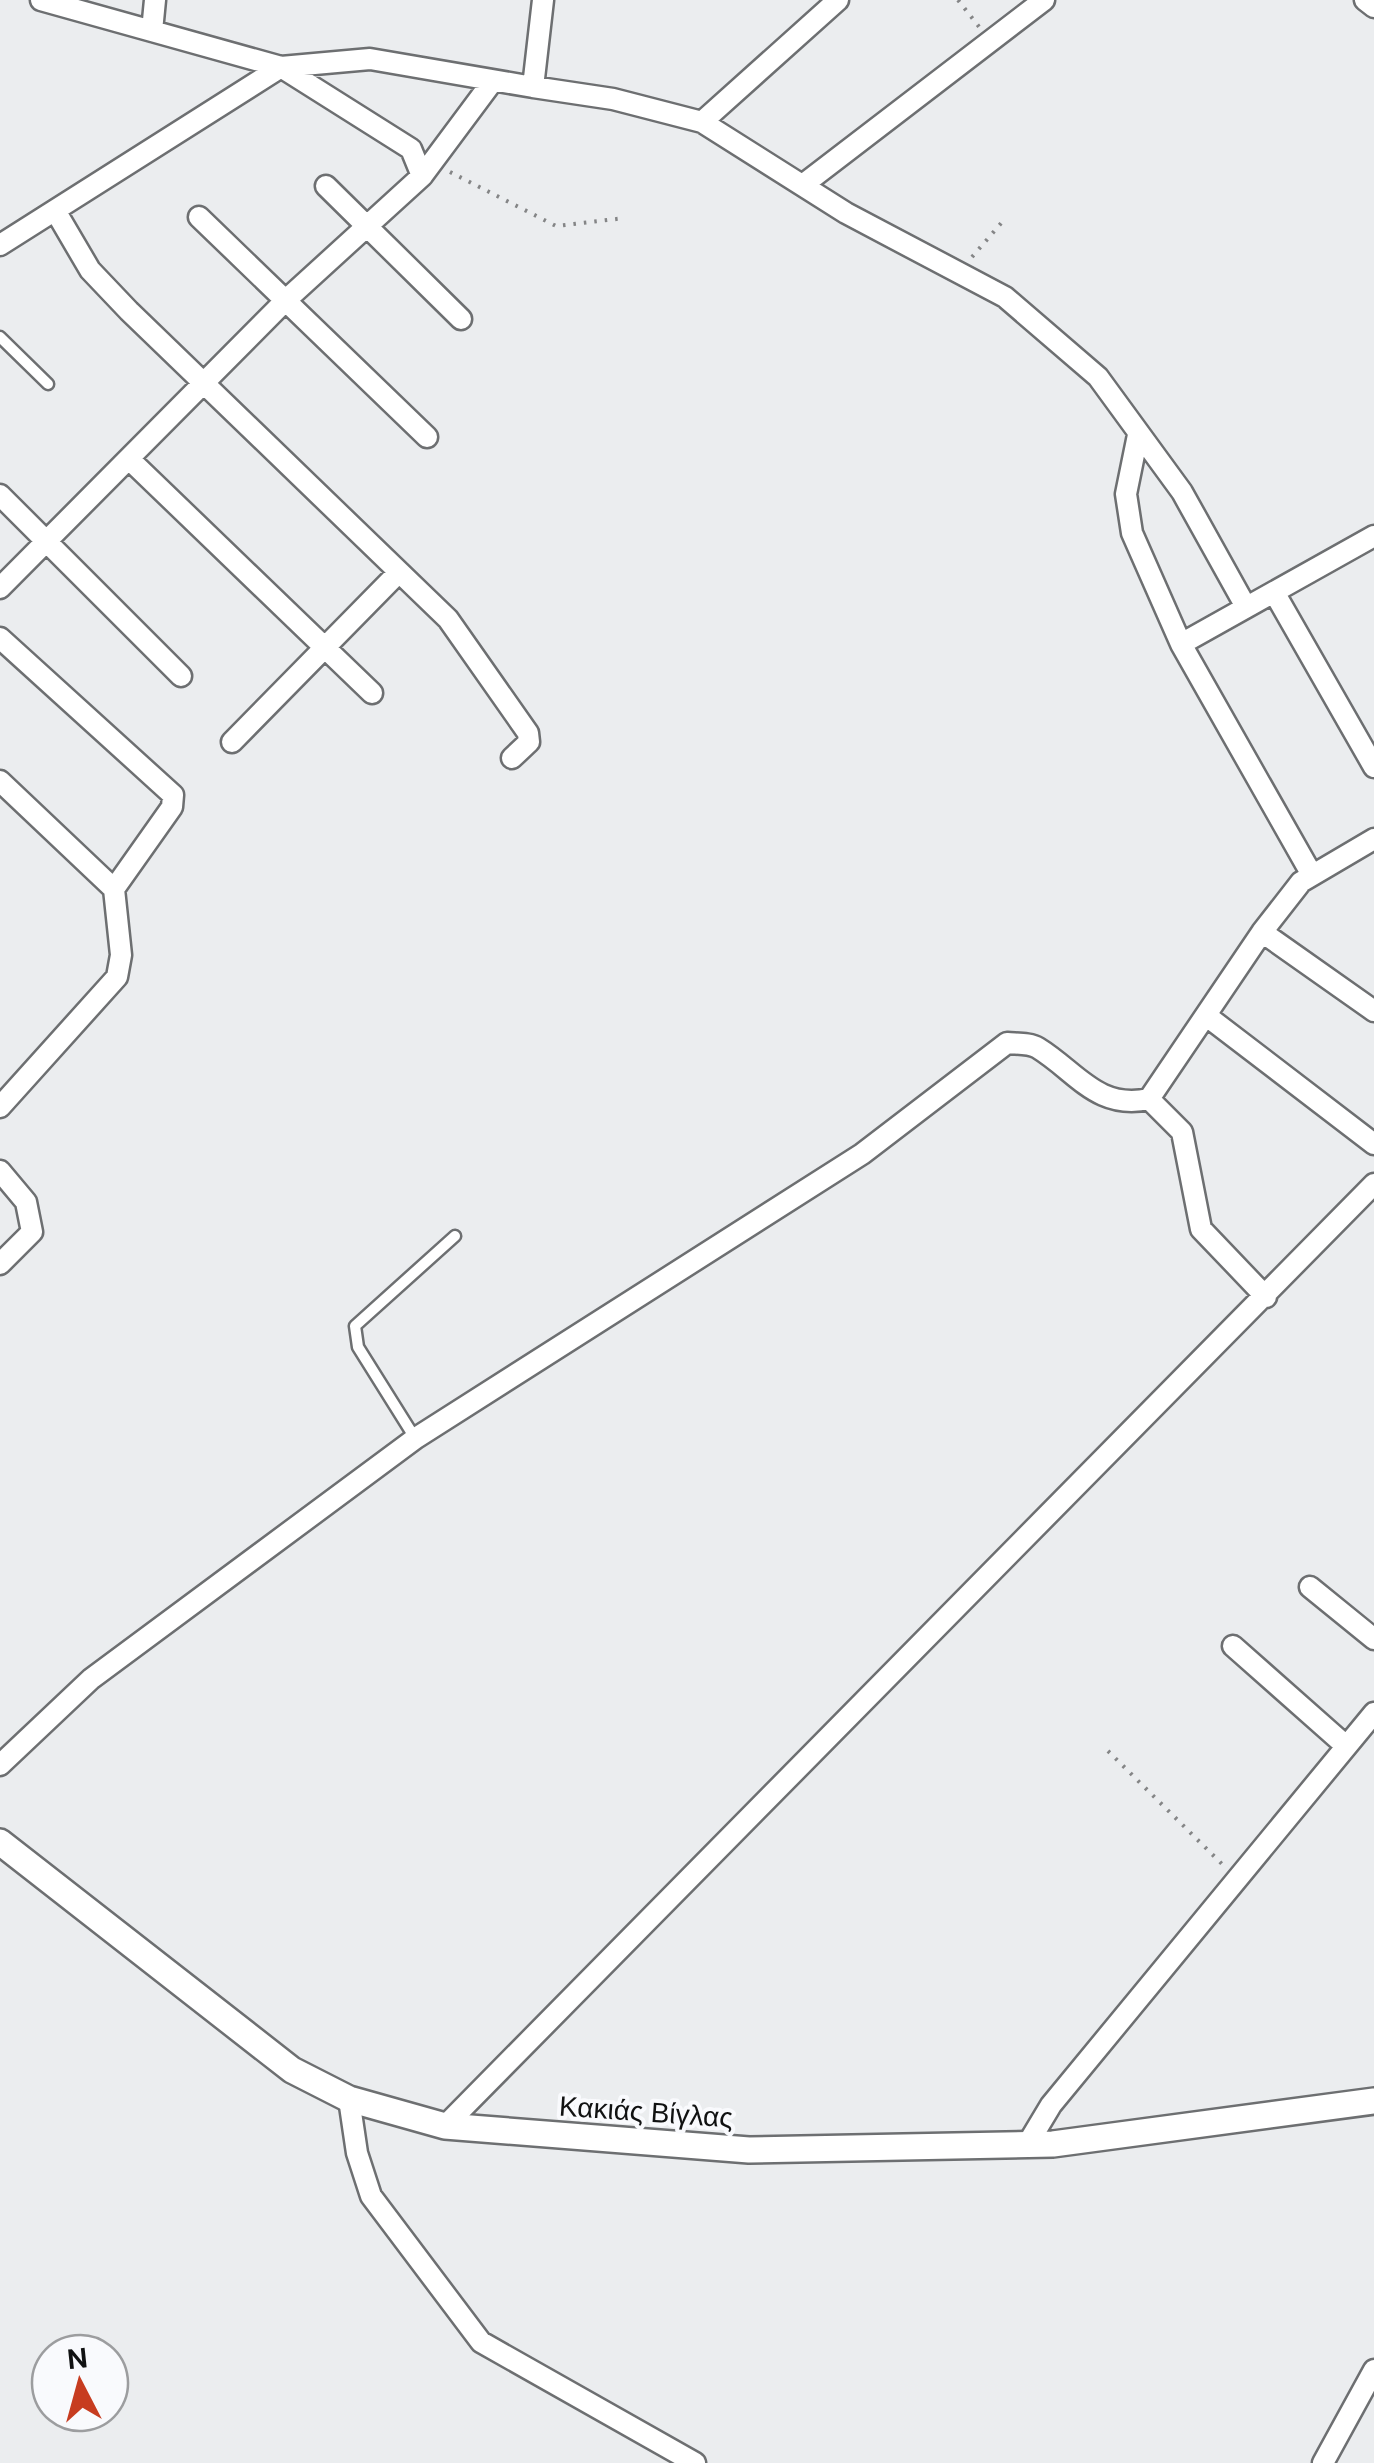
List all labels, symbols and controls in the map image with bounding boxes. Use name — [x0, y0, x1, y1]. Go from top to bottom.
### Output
street label: Κακιάς Βίγλας — [558, 2087, 734, 2137]
north arrow — [30, 2333, 130, 2433]
text: N — [65, 2339, 90, 2378]

